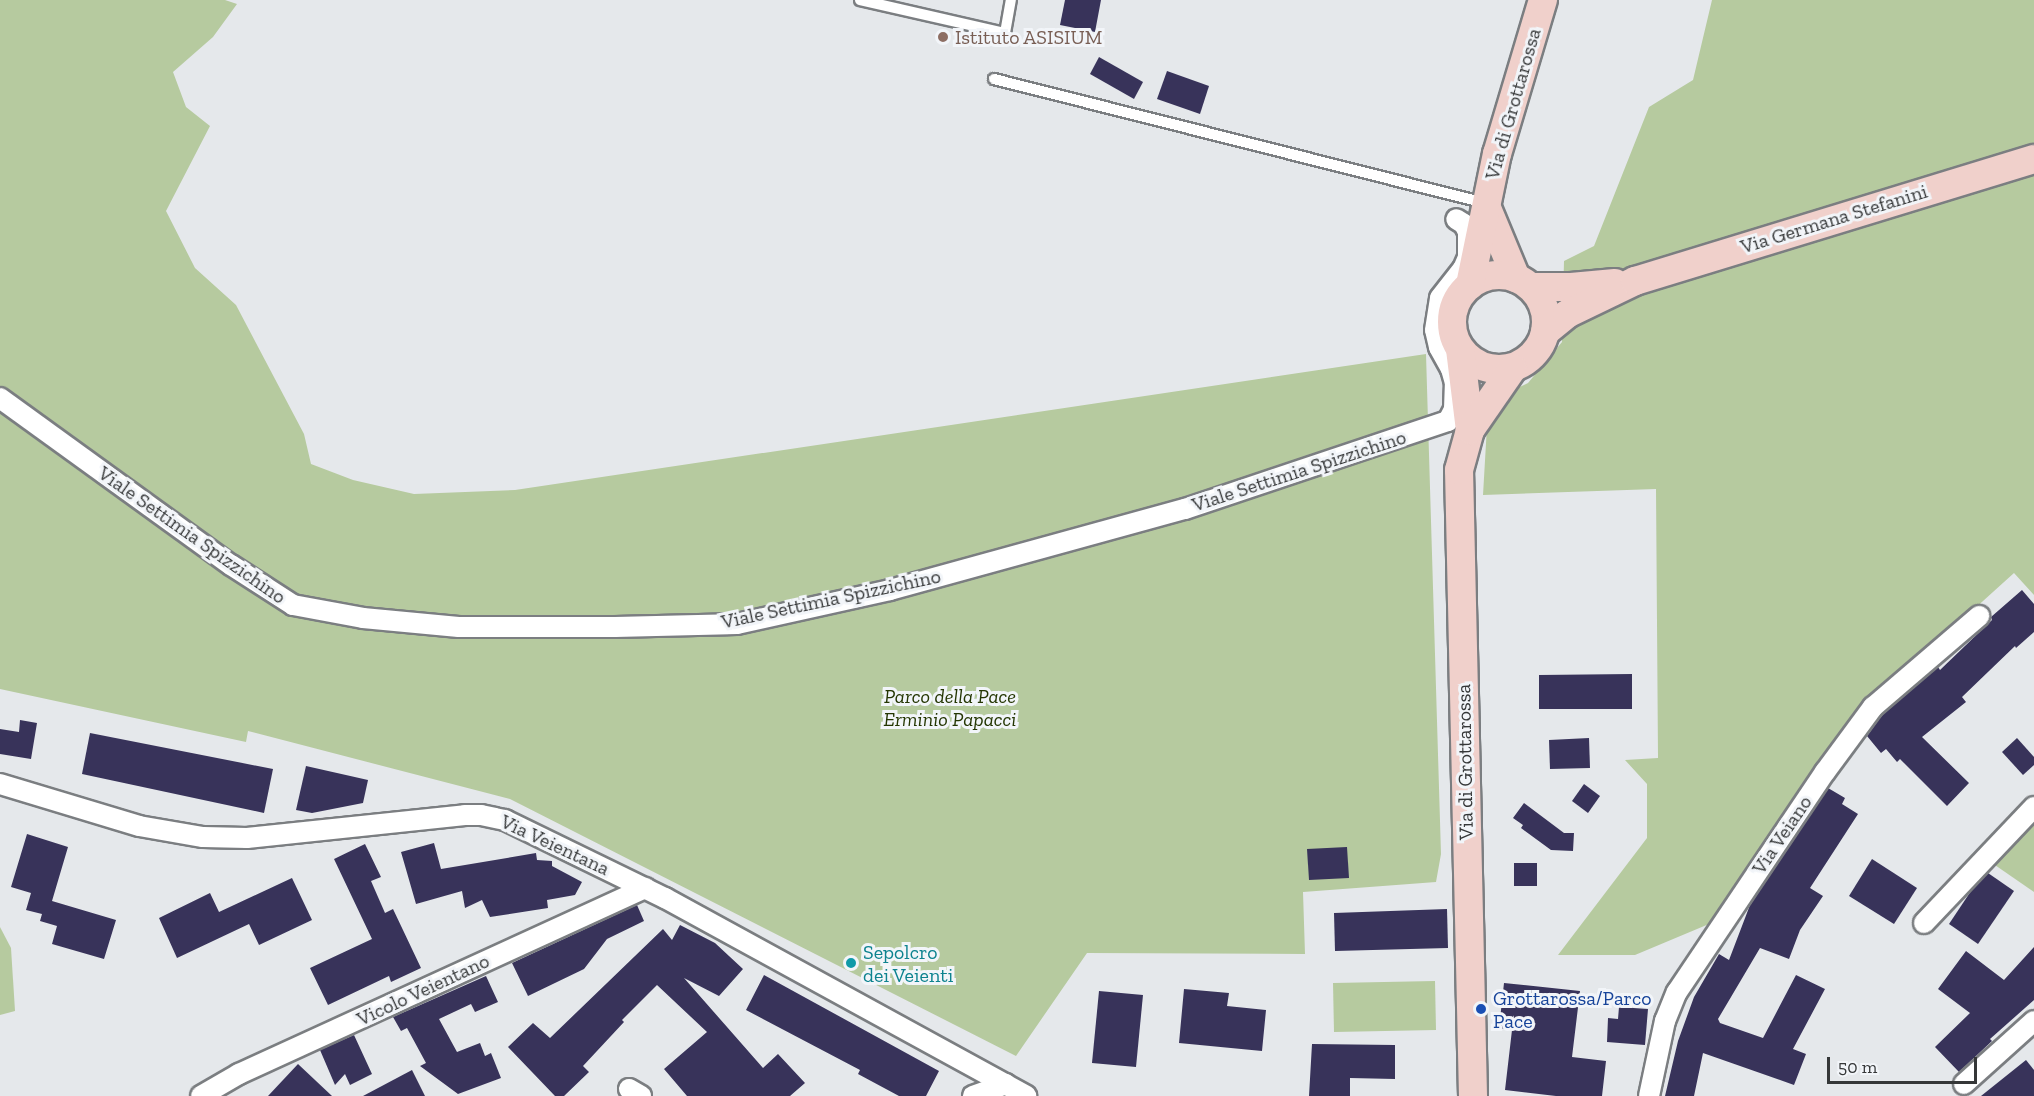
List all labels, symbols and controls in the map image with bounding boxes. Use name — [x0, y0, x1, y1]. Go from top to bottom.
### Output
place label: Istituto ASISIUM — [955, 25, 1103, 49]
street label: Via di Grottarossa — [1480, 26, 1546, 182]
marker: Istituto ASISIUM — [936, 30, 950, 44]
street label: Via Germana Stefanini — [1738, 179, 1930, 259]
street label: Viale Settimia Spizzichino — [1189, 425, 1409, 517]
street label: Viale Settimia Spizzichino — [93, 461, 291, 609]
street label: Viale Settimia Spizzichino — [719, 564, 943, 634]
park label: Parco della Pace Erminio Papacci — [884, 684, 1016, 731]
street label: Via di Grottarossa — [1452, 684, 1478, 840]
street label: Via Veiano — [1747, 791, 1817, 879]
street label: Via Veientana — [496, 809, 614, 881]
place label: Sepolcro dei Veienti — [863, 940, 954, 987]
street label: Vicolo Veientano — [353, 949, 493, 1031]
marker: Sepolcro dei Veienti — [844, 956, 858, 970]
place label: Grottarossa/Parco Pace — [1493, 986, 1652, 1033]
marker: Grottarossa/Parco Pace — [1474, 1002, 1488, 1016]
scale bar — [1830, 1045, 1980, 1083]
text: 50 m — [1838, 1056, 1877, 1078]

